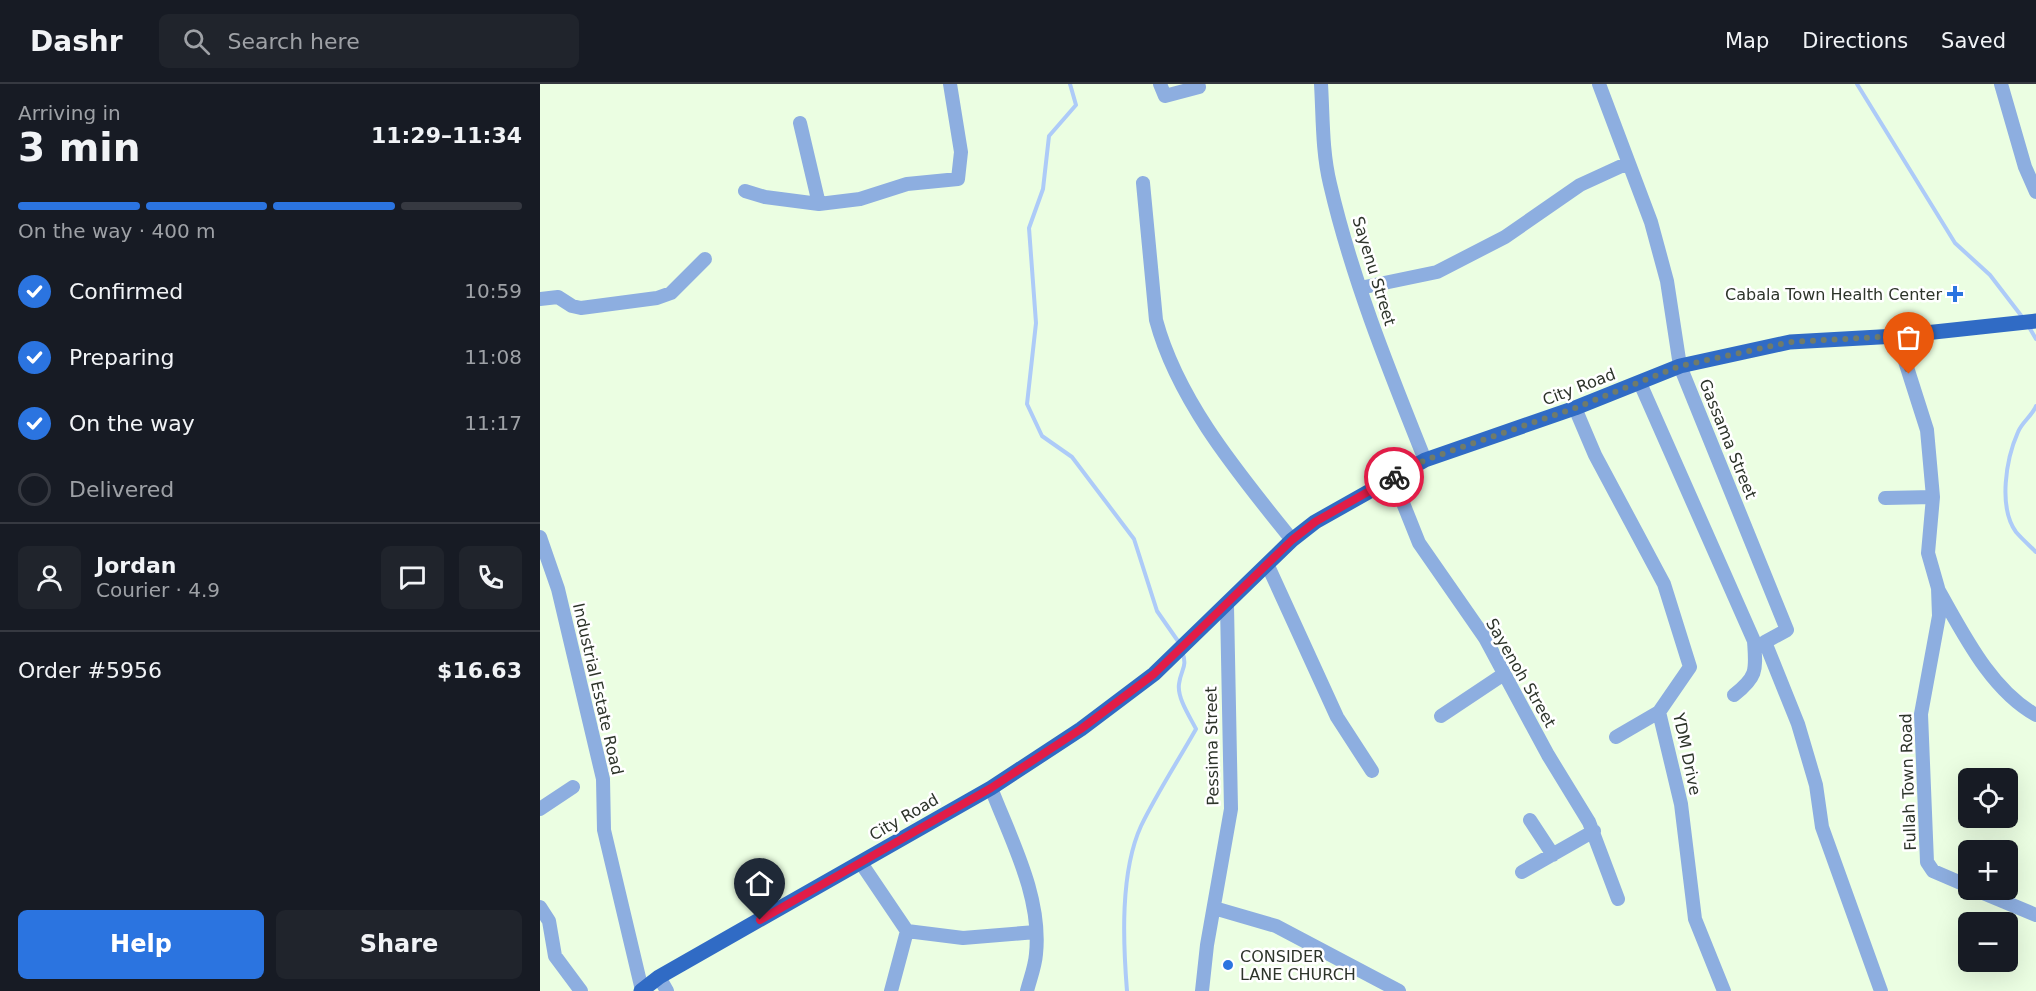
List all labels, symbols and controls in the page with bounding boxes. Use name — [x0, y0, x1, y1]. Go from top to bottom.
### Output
search box — [159, 14, 579, 68]
text: Dashr — [30, 25, 123, 58]
icon: search — [180, 25, 213, 58]
text: Search here — [228, 29, 360, 54]
text: Map — [1725, 29, 1769, 53]
text: Directions — [1802, 29, 1908, 53]
text: Saved — [1941, 29, 2006, 53]
text: Arriving in — [18, 101, 121, 125]
text: 11:29–11:34 — [371, 123, 522, 148]
text: 3 min — [18, 125, 140, 170]
street label: Sayenu Street — [1348, 214, 1400, 328]
text: On the way · 400 m — [18, 219, 216, 243]
icon: check — [18, 275, 51, 308]
text: Confirmed — [69, 279, 183, 304]
text: 10:59 — [464, 279, 522, 303]
place label: Cabala Town Health Center — [1725, 285, 1942, 304]
marker: Cabala Town Health Center — [1946, 285, 1964, 303]
pin — [1883, 312, 1934, 374]
icon: bag — [1892, 321, 1925, 354]
icon: check — [18, 341, 51, 374]
text: Preparing — [69, 345, 175, 370]
text: 11:08 — [464, 345, 522, 369]
street label: City Road — [1540, 364, 1618, 410]
street label: Gassama Street — [1695, 376, 1761, 502]
icon: check — [18, 407, 51, 440]
text: On the way — [69, 411, 195, 436]
text: 11:17 — [464, 411, 522, 435]
courier — [1364, 447, 1424, 507]
icon: bike — [1378, 461, 1411, 494]
text: Delivered — [69, 477, 174, 502]
button: person — [18, 546, 81, 609]
button: chat — [381, 546, 444, 609]
button: phone — [459, 546, 522, 609]
text: Jordan — [96, 553, 176, 578]
text: Courier · 4.9 — [96, 578, 220, 602]
street label: Industrial Estate Road — [569, 601, 627, 777]
street label: Sayenoh Street — [1482, 615, 1560, 731]
text: Order #5956 — [18, 658, 162, 683]
text: $16.63 — [437, 658, 522, 683]
street label: Pessima Street — [1201, 686, 1223, 806]
street label: YDM Drive — [1669, 710, 1705, 797]
street label: Fullah Town Road — [1896, 713, 1920, 851]
map controls — [1958, 768, 2018, 972]
button: locate — [1958, 768, 2018, 828]
street label: City Road — [866, 790, 942, 844]
button: + — [1958, 840, 2018, 900]
pin — [734, 858, 785, 920]
icon: home — [743, 867, 776, 900]
button: Help — [18, 910, 264, 979]
button: Share — [276, 910, 522, 979]
button: − — [1958, 912, 2018, 972]
place label: CONSIDER LANE CHURCH — [1240, 947, 1356, 984]
marker: CONSIDER LANE CHURCH — [1221, 958, 1235, 972]

